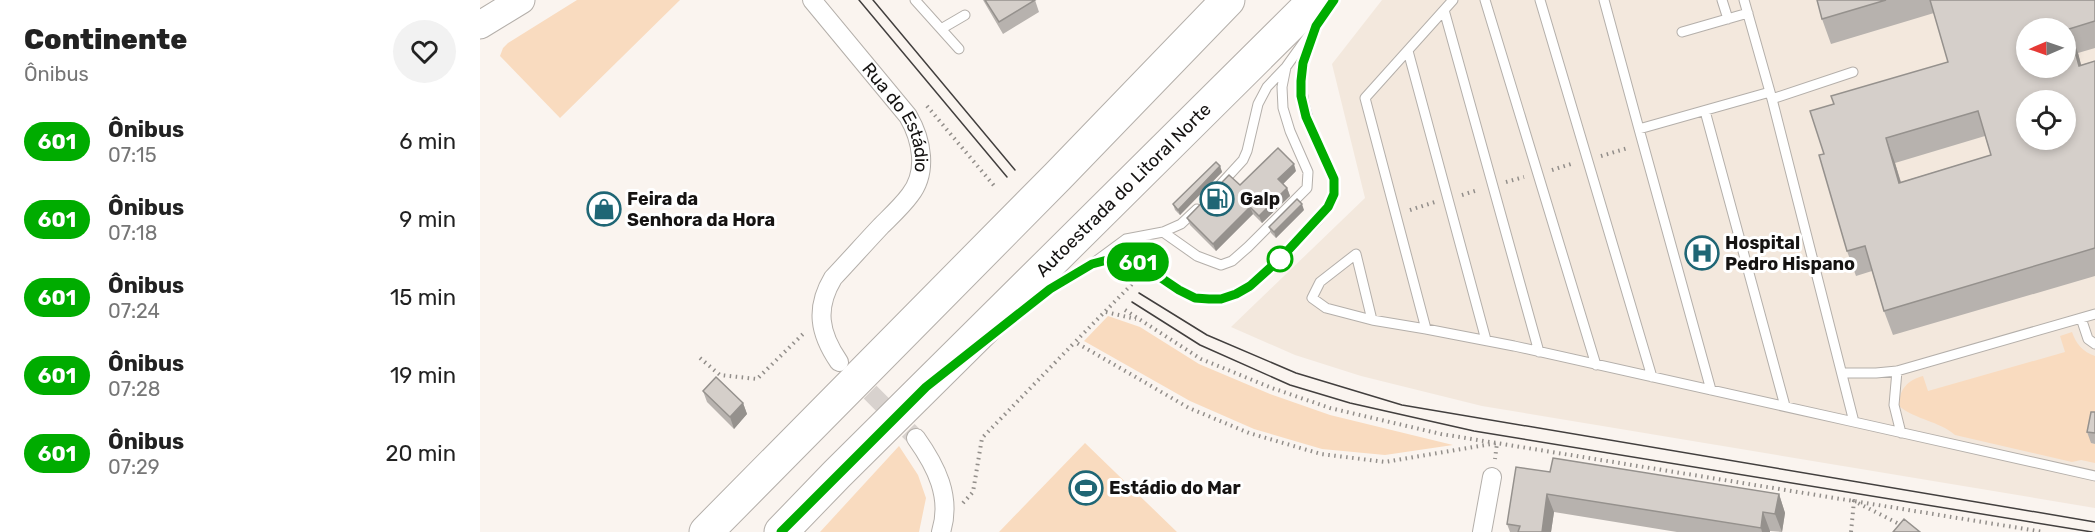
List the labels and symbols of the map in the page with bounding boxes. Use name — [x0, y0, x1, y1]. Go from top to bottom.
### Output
north arrow — [2016, 18, 2076, 78]
street label: Rua do Estádio — [857, 58, 932, 174]
street label: Autoestrada do Litoral Norte — [1031, 98, 1216, 282]
fuel station icon: Galp — [1199, 181, 1235, 217]
place label: Feira da Senhora da Hora — [627, 188, 775, 231]
place label: Galp — [1240, 188, 1280, 210]
shop icon: Feira da Senhora da Hora — [586, 191, 622, 227]
place label: Hospital Pedro Hispano — [1725, 232, 1855, 275]
hospital icon: Hospital Pedro Hispano — [1684, 235, 1720, 271]
line badge: 601 — [1104, 242, 1172, 282]
unlabelled marker — [1267, 246, 1293, 272]
sports icon: Estádio do Mar — [1068, 470, 1104, 506]
place label: Estádio do Mar — [1109, 477, 1241, 499]

